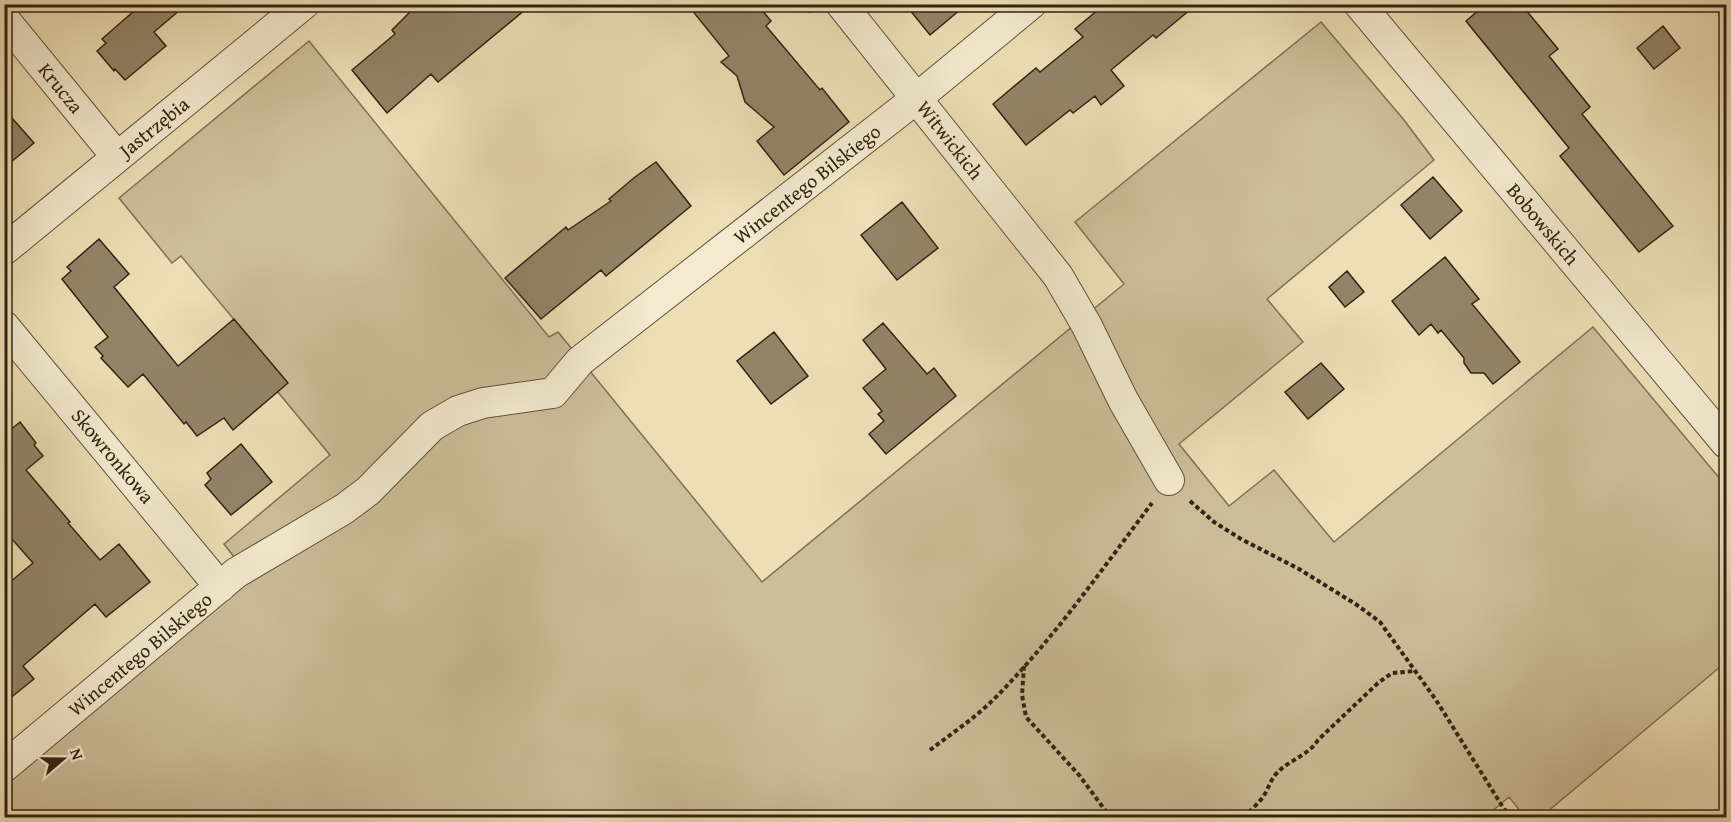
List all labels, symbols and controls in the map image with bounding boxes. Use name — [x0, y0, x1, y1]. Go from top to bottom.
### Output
street label: Krucza — [32, 56, 91, 120]
street label: Jastrzębia — [110, 89, 195, 166]
street label: Witwickich — [910, 94, 991, 186]
street label: Wincentego Bilskiego — [727, 117, 887, 250]
street label: Bobowskich — [1500, 176, 1586, 271]
street label: Skowronkowa — [65, 402, 162, 510]
street label: Wincentego Bilskiego — [61, 585, 218, 723]
north arrow — [33, 729, 93, 789]
text: N — [64, 745, 90, 763]

